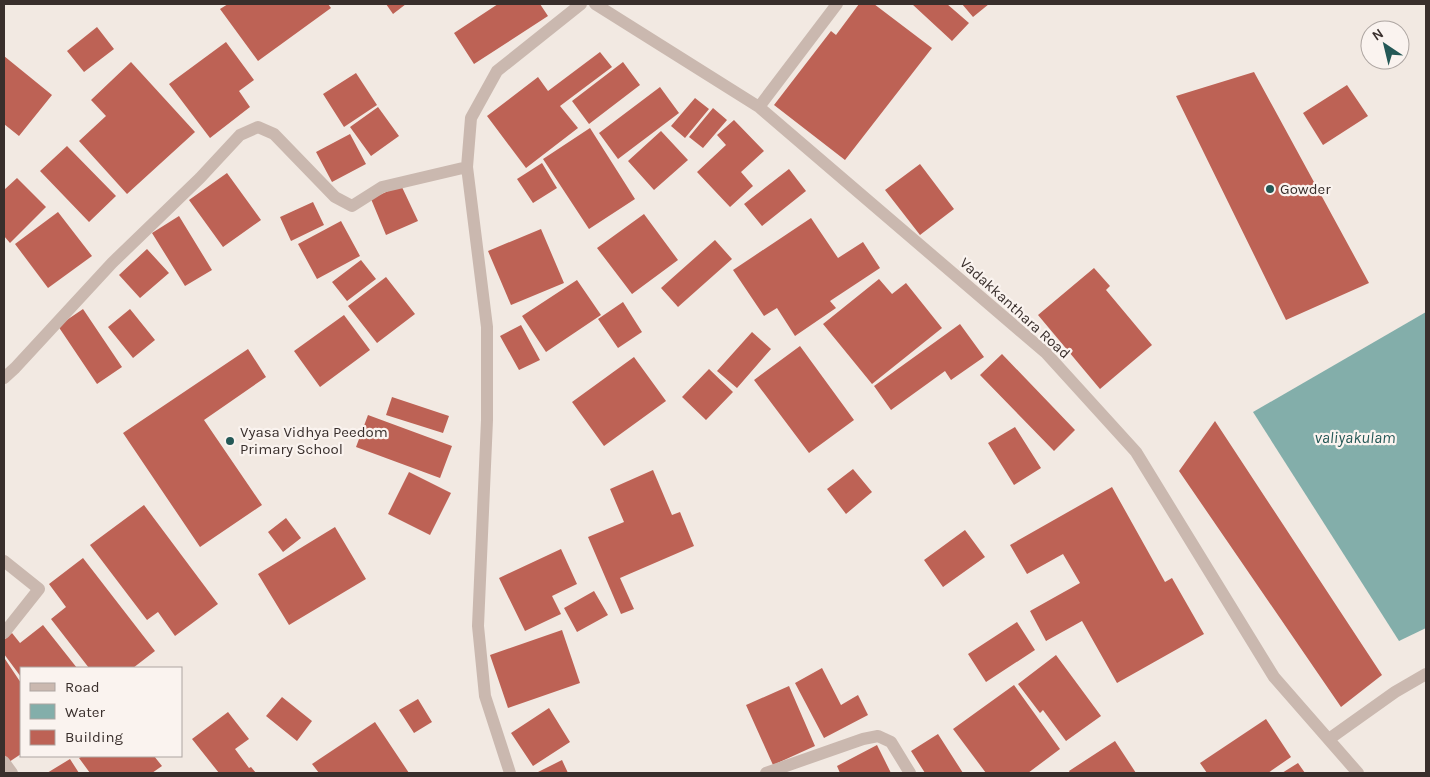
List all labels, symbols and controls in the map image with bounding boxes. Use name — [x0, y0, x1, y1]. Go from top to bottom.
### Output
north arrow — [1360, 20, 1410, 70]
text: N — [1369, 25, 1387, 45]
place label: Gowder — [1280, 180, 1331, 198]
marker: Gowder — [1264, 183, 1276, 195]
street label: Vadakkanthara Road — [956, 254, 1074, 362]
place label: Vyasa Vidhya Peedom Primary School — [240, 423, 388, 458]
water label: valiyakulam — [1314, 428, 1396, 447]
marker: Vyasa Vidhya Peedom Primary School — [224, 435, 236, 447]
legend — [20, 667, 182, 757]
text: Road — [65, 678, 100, 696]
text: Water — [65, 703, 106, 721]
text: Building — [65, 728, 123, 746]

